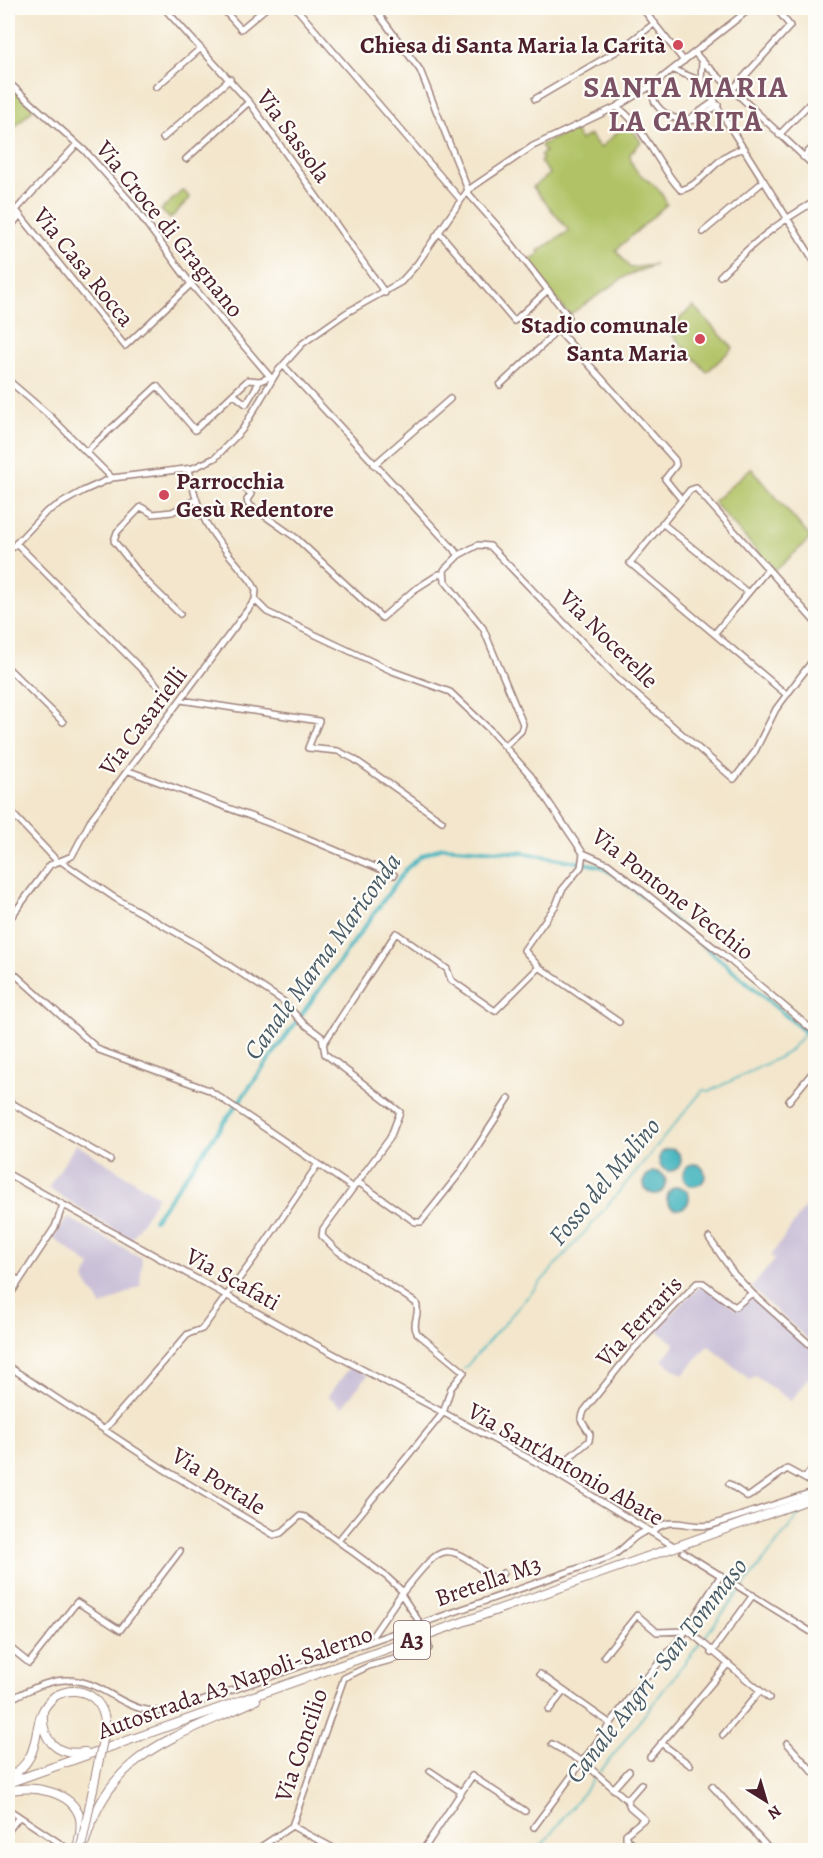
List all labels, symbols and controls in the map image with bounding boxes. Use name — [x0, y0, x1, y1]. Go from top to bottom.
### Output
place label: Chiesa di Santa Maria la Carità — [360, 29, 667, 61]
marker: Chiesa di Santa Maria la Carità — [671, 38, 685, 52]
district label: SANTA MARIA LA CARITÀ — [583, 67, 789, 141]
street label: Via Sassola — [249, 82, 339, 190]
street label: Via Croce di Gragnano — [88, 133, 251, 324]
street label: Via Casa Rocca — [25, 200, 143, 334]
place label: Stadio comunale Santa Maria — [521, 309, 688, 369]
marker: Stadio comunale Santa Maria — [693, 332, 707, 346]
place label: Parrocchia Gesù Redentore — [176, 465, 334, 525]
marker: Parrocchia Gesù Redentore — [157, 488, 171, 502]
street label: Via Nocerelle — [552, 582, 666, 696]
street label: Via Casarielli — [91, 660, 194, 783]
street label: Via Pontone Vecchio — [585, 820, 761, 967]
water label: Canale Marna Mariconda — [235, 846, 409, 1067]
water label: Fosso del Mulino — [540, 1110, 668, 1253]
street label: Via Scafati — [179, 1239, 286, 1318]
street label: Via Ferraris — [588, 1269, 689, 1374]
street label: Via Sant'Antonio Abate — [461, 1394, 670, 1533]
street label: Via Portale — [165, 1439, 272, 1522]
street label: Bretella M3 — [431, 1548, 545, 1614]
water label: Canale Angri - San Tommaso — [557, 1550, 756, 1790]
street label: Autostrada A3 Napoli-Salerno — [92, 1617, 377, 1747]
road number: A3 — [394, 1621, 430, 1659]
street label: Via Concilio — [266, 1684, 335, 1807]
north arrow — [736, 1771, 796, 1831]
text: N — [763, 1800, 786, 1825]

